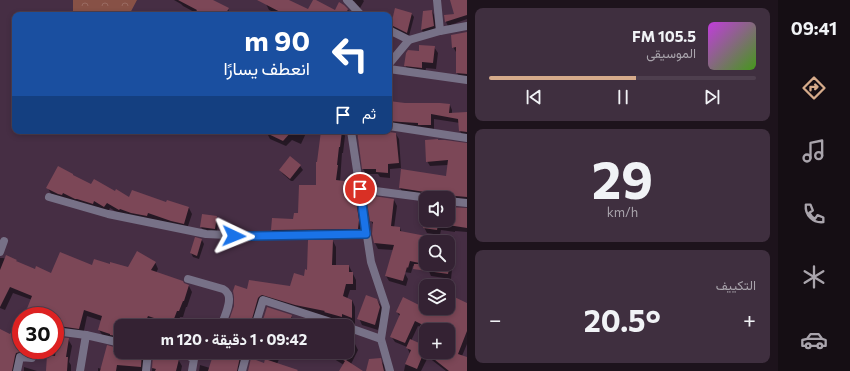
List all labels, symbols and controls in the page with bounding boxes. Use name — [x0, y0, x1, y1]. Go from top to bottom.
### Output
text: 09:41 — [791, 17, 837, 39]
text: 90 m — [244, 23, 310, 57]
text: 105.5 FM — [632, 27, 696, 45]
icon: left — [324, 28, 376, 80]
text: الموسيقى — [646, 45, 696, 61]
text: انعطف يسارًا — [223, 57, 310, 79]
icon: directions — [800, 74, 828, 102]
icon: previous — [523, 86, 545, 108]
icon: pause — [612, 86, 634, 108]
icon: next — [701, 86, 723, 108]
icon: arrive — [332, 104, 354, 126]
text: ثم — [362, 104, 376, 122]
icon: music — [800, 137, 828, 165]
text: 29 — [592, 146, 653, 210]
pin — [343, 172, 377, 206]
icon: arrive — [349, 178, 371, 200]
map controls — [419, 191, 455, 359]
button: sound — [419, 191, 455, 227]
icon: phone — [800, 200, 828, 228]
text: km/h — [607, 204, 638, 220]
position arrow — [213, 215, 255, 257]
button: search — [419, 235, 455, 271]
icon: climate — [800, 263, 828, 291]
text: التكييف — [716, 277, 756, 293]
button: layers — [419, 279, 455, 315]
text: 20.5° — [584, 301, 661, 338]
text: − — [489, 306, 502, 333]
text: + — [743, 306, 756, 333]
speed limit sign: 30 — [12, 307, 64, 359]
button: + — [419, 323, 455, 359]
icon: car — [800, 326, 828, 354]
text: 09:42 · 1 دقيقة · 120 m — [161, 330, 307, 348]

